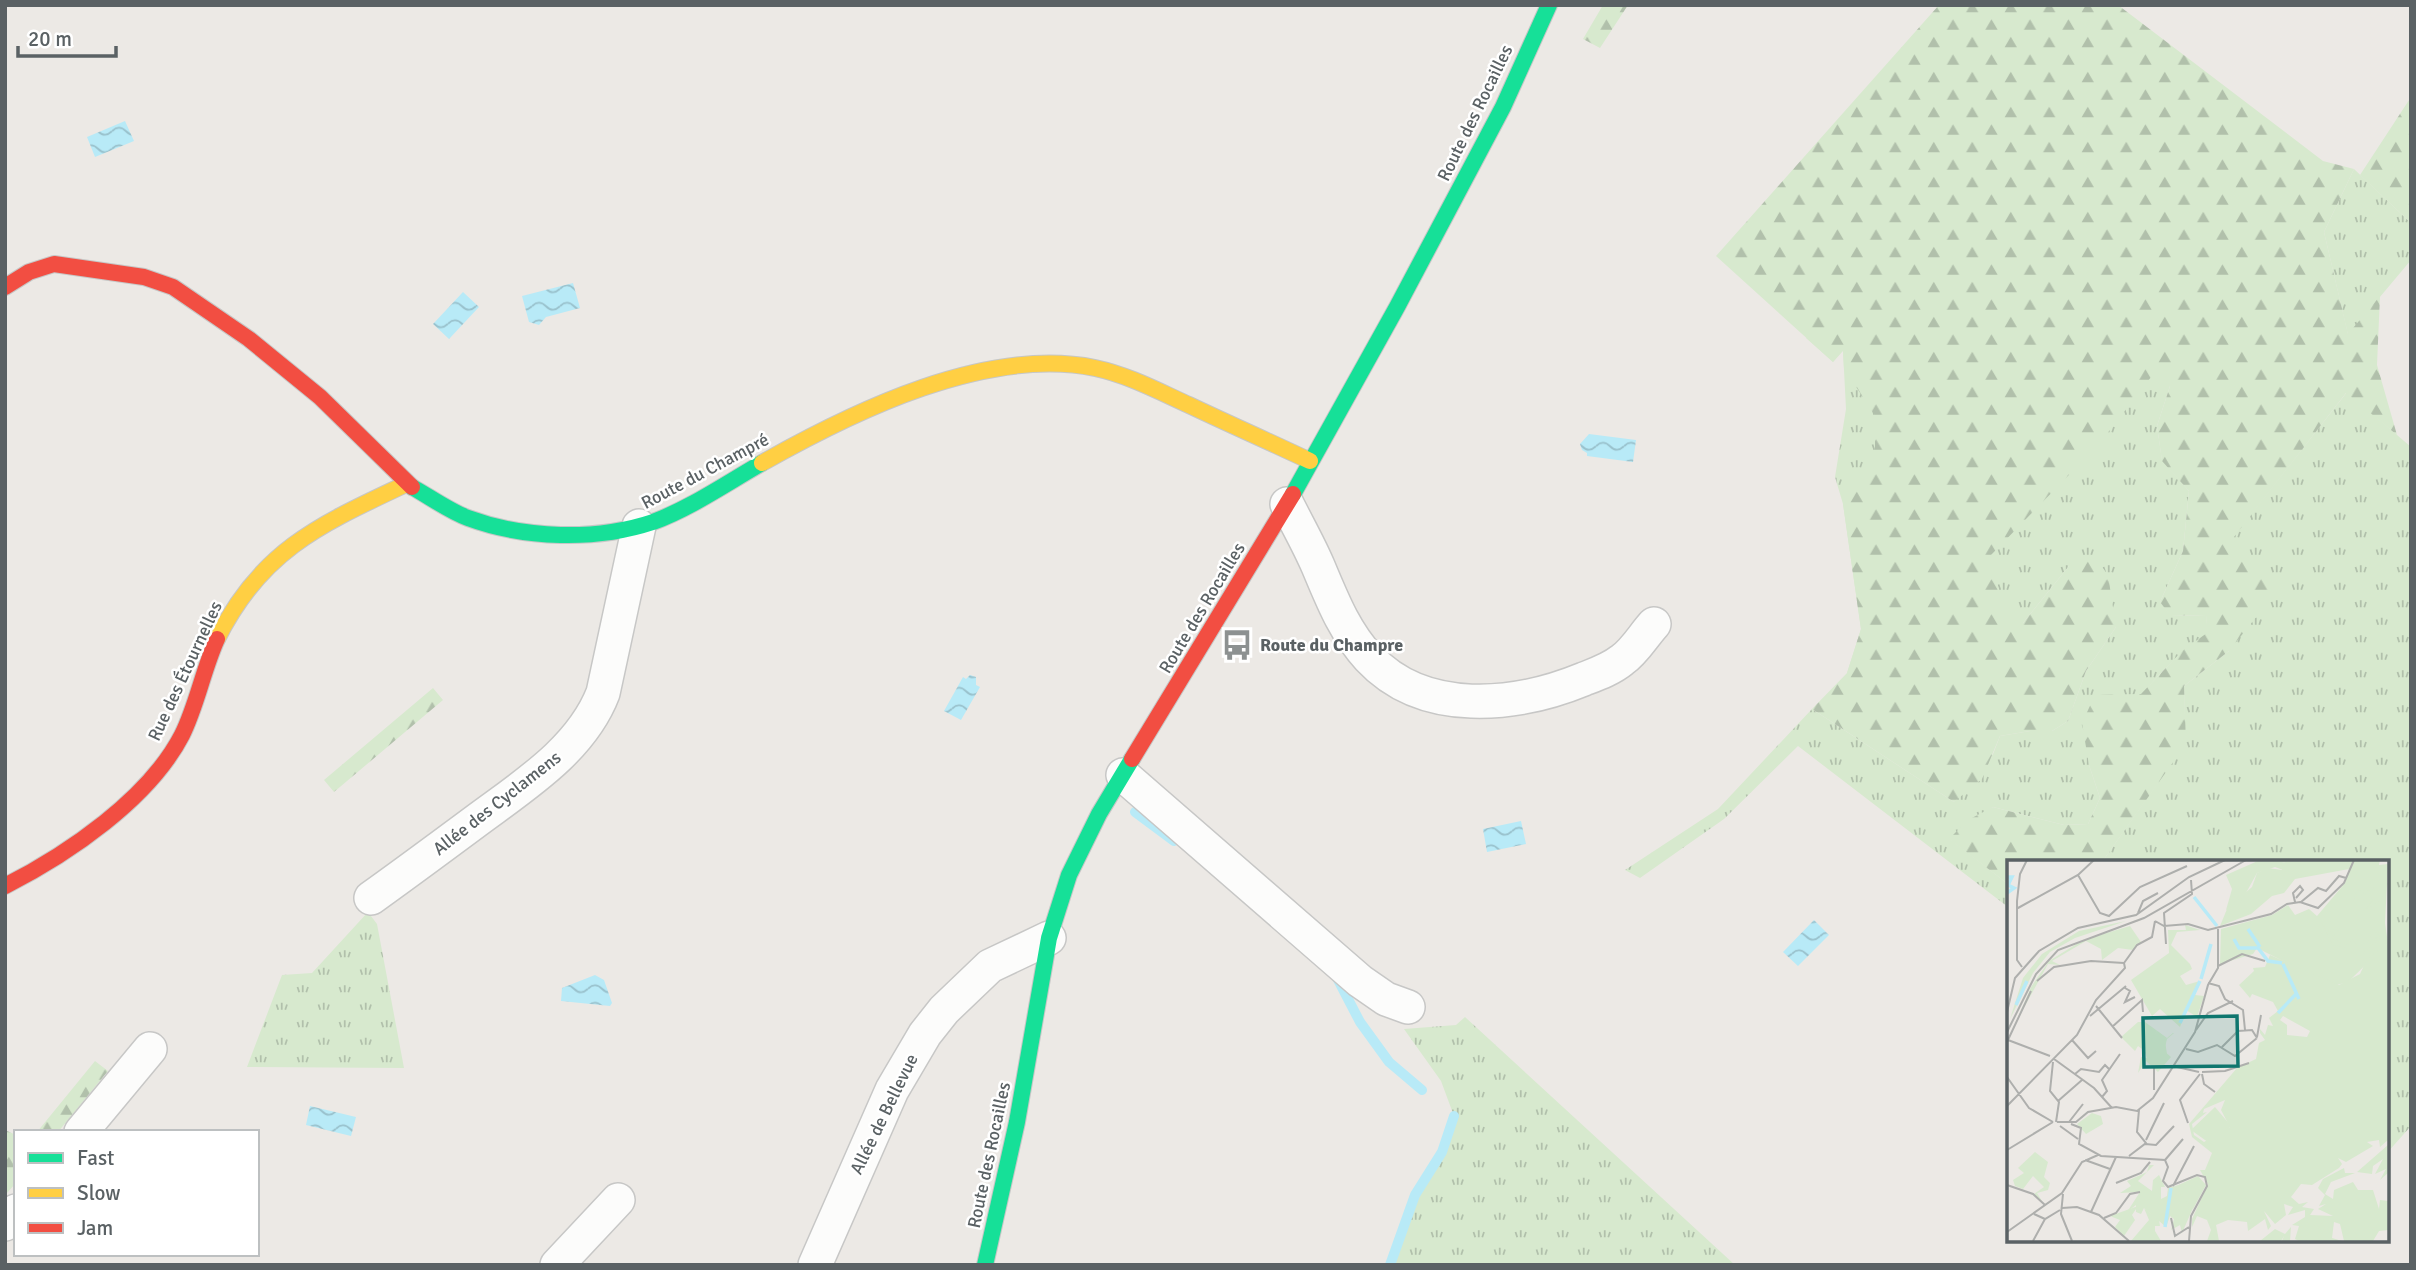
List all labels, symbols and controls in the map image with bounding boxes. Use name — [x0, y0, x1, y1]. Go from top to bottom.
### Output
scale bar — [18, 14, 116, 58]
text: 20 m — [28, 26, 72, 52]
street label: Route des Rocailles — [1432, 41, 1518, 185]
street label: Route du Champré — [637, 428, 773, 514]
street label: Route des Rocailles — [1154, 538, 1250, 677]
street label: Rue des Étournelles — [143, 598, 227, 744]
bus stop icon: Route du Champre — [1220, 628, 1254, 662]
place label: Route du Champre — [1260, 634, 1403, 656]
street label: Allée des Cyclamens — [429, 746, 565, 860]
inset map — [2007, 860, 2388, 1242]
street label: Allée de Bellevue — [845, 1050, 923, 1178]
street label: Route des Rocailles — [963, 1080, 1015, 1230]
legend — [14, 1130, 259, 1256]
text: Fast — [77, 1145, 114, 1171]
text: Slow — [77, 1180, 121, 1206]
text: Jam — [77, 1215, 113, 1241]

